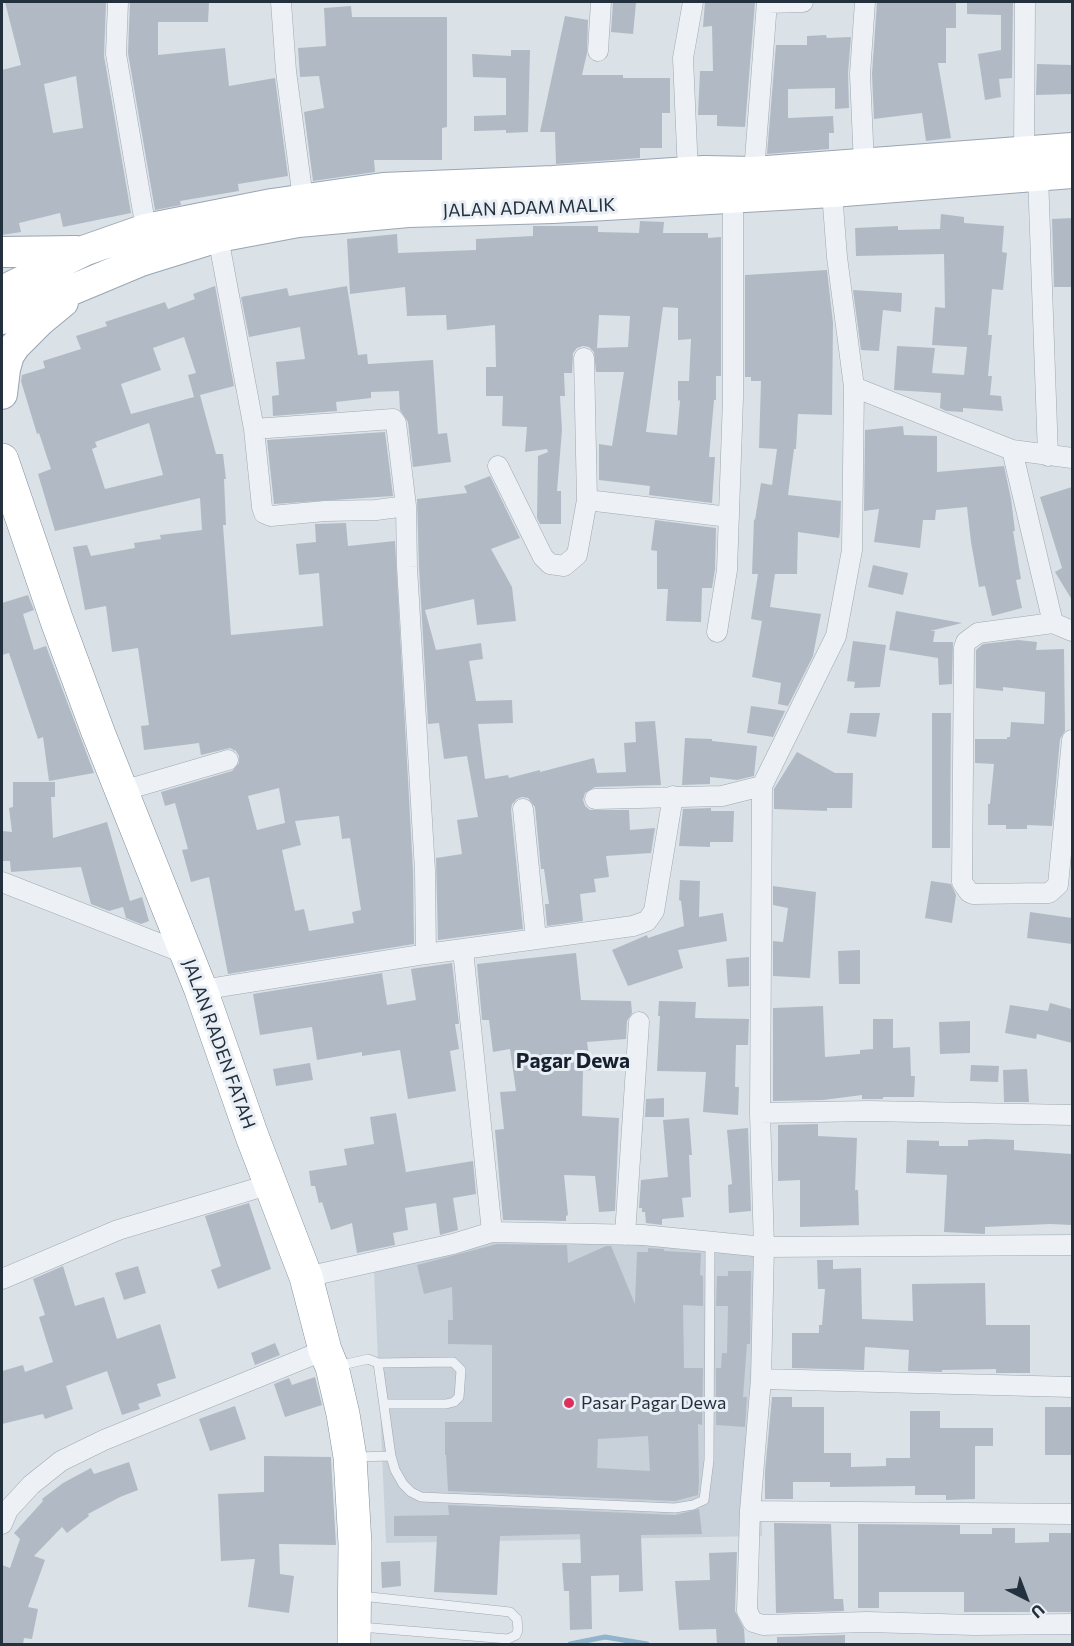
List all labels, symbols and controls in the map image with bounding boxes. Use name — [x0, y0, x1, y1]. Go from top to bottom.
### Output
street label: JALAN ADAM MALIK — [442, 194, 616, 222]
street label: JALAN RADEN FATAH — [178, 956, 260, 1132]
district label: Pagar Dewa — [516, 1048, 630, 1074]
place label: Pasar Pagar Dewa — [581, 1392, 727, 1414]
marker: Pasar Pagar Dewa — [562, 1396, 576, 1410]
north arrow — [996, 1568, 1056, 1628]
text: U — [1028, 1601, 1049, 1623]

